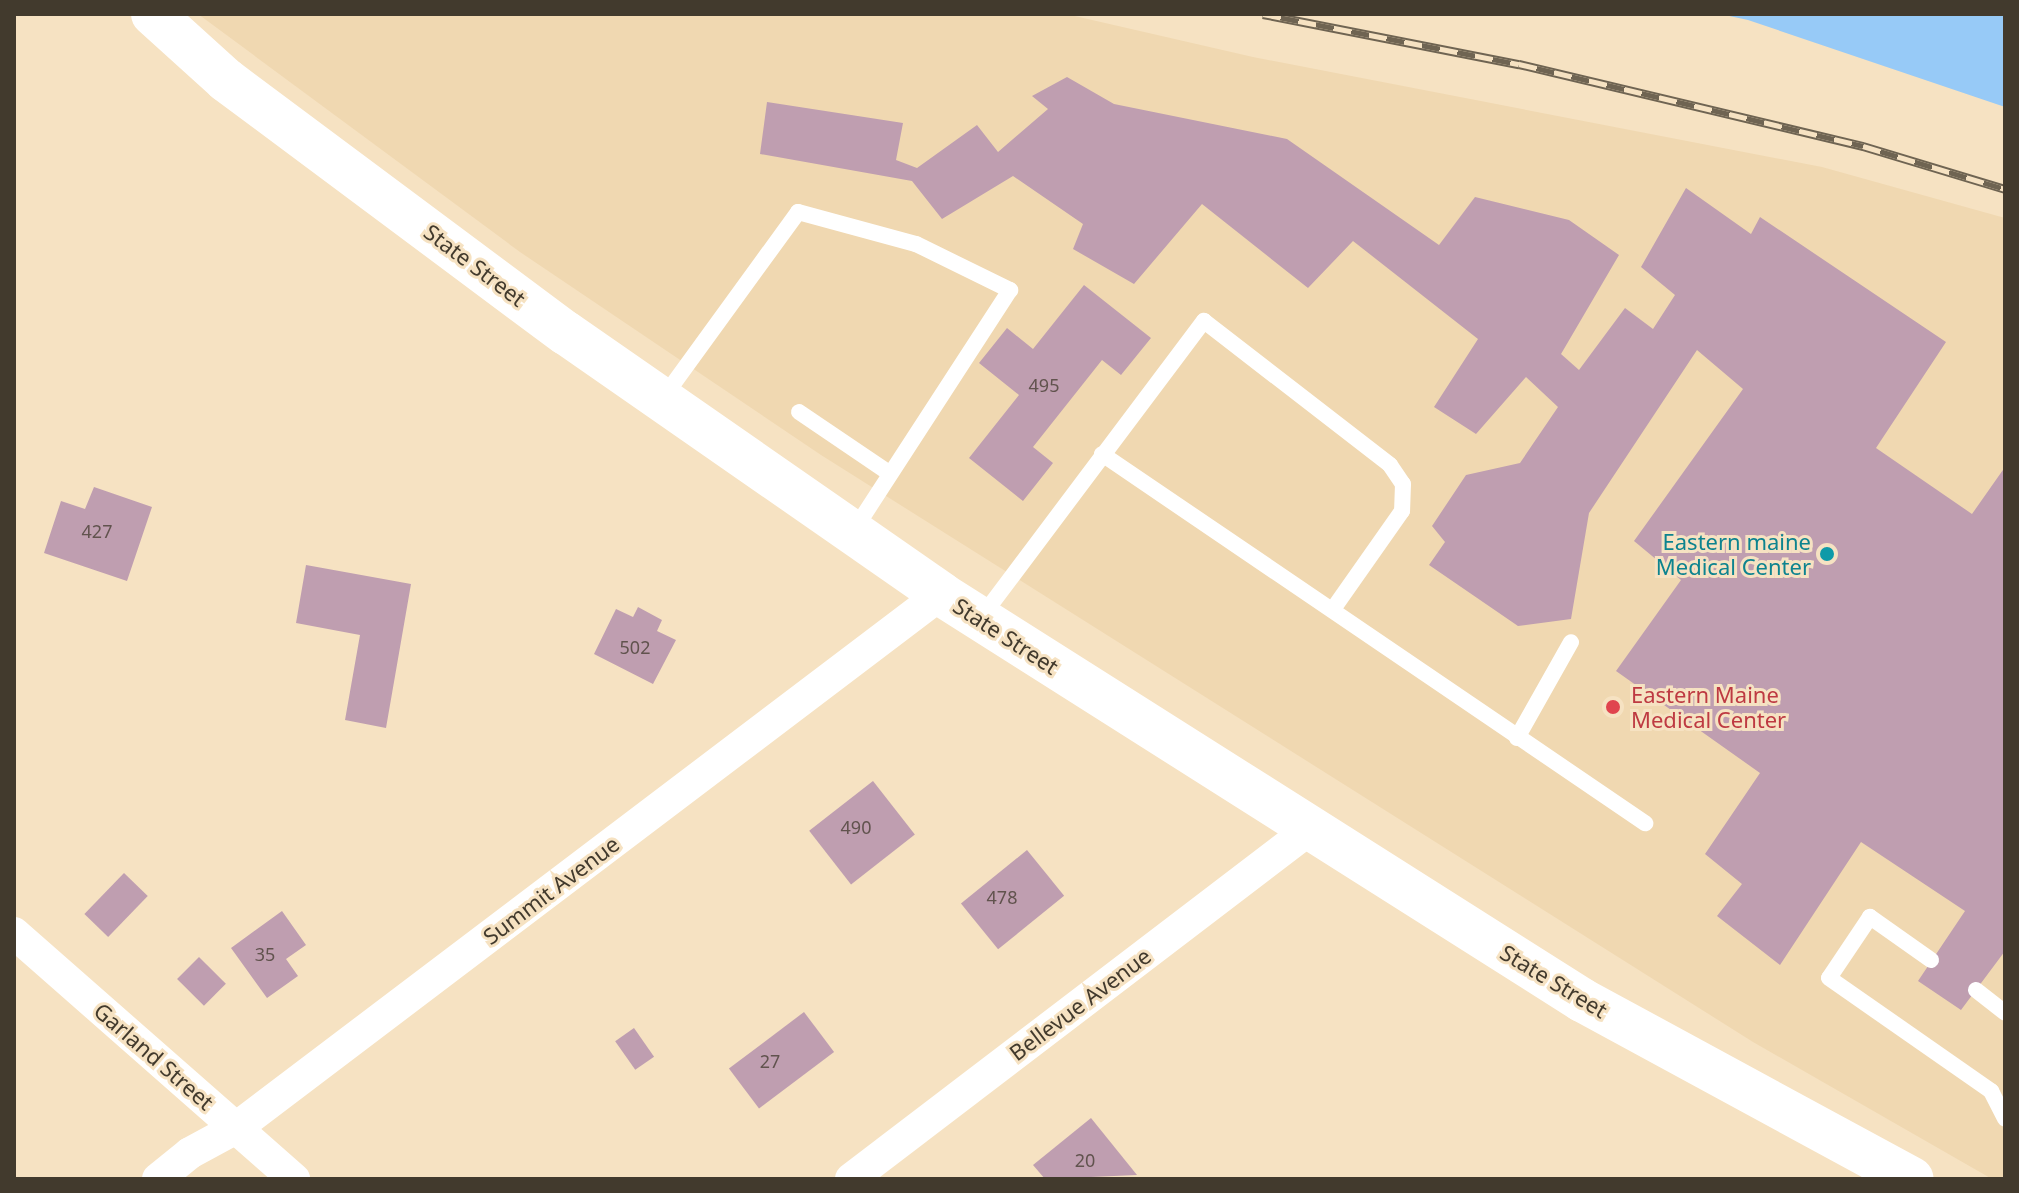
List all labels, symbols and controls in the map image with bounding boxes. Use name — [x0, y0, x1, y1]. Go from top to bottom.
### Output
street label: State Street — [419, 218, 531, 312]
house number: 495 — [1029, 374, 1059, 396]
house number: 427 — [82, 520, 112, 542]
place label: Eastern maine Medical Center — [1656, 528, 1811, 580]
marker: Eastern maine Medical Center — [1818, 545, 1836, 563]
street label: State Street — [949, 592, 1063, 680]
house number: 502 — [620, 636, 650, 658]
place label: Eastern Maine Medical Center — [1631, 681, 1786, 732]
marker: Eastern Maine Medical Center — [1602, 696, 1624, 718]
house number: 490 — [841, 816, 871, 838]
street label: Summit Avenue — [478, 830, 624, 950]
house number: 478 — [987, 886, 1017, 908]
street label: State Street — [1496, 939, 1612, 1023]
street label: Bellevue Avenue — [1004, 942, 1156, 1066]
house number: 35 — [255, 943, 275, 965]
street label: Garland Street — [89, 997, 219, 1115]
house number: 27 — [760, 1050, 780, 1072]
house number: 20 — [1075, 1149, 1095, 1171]

